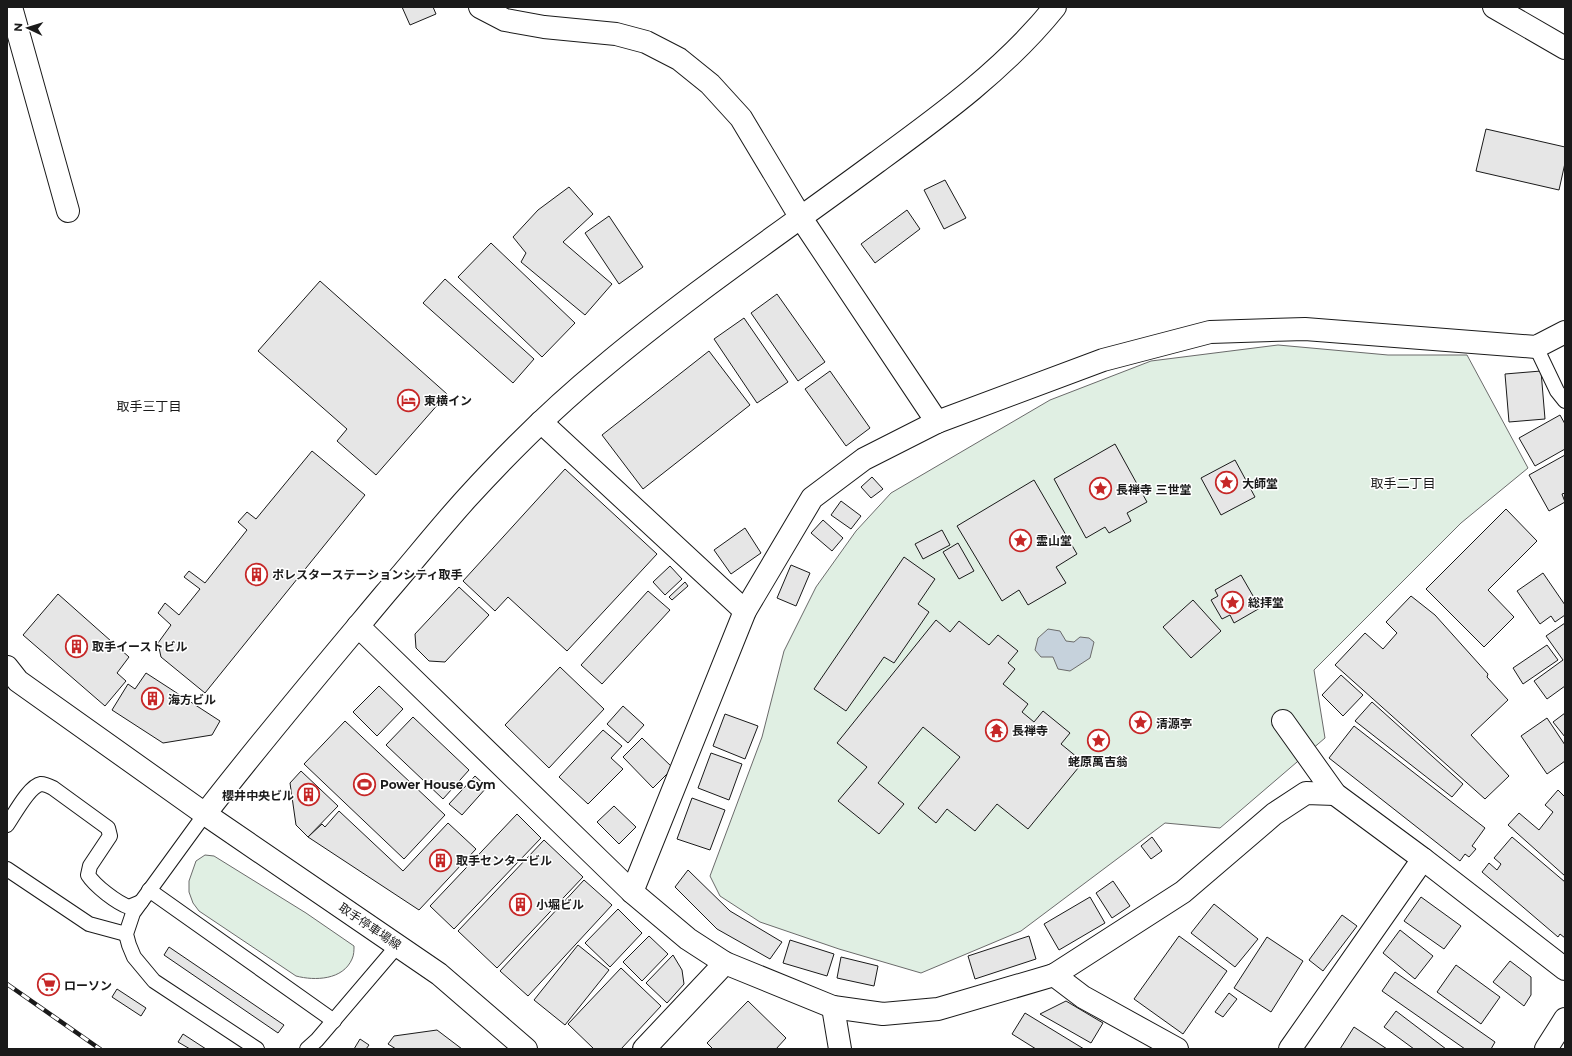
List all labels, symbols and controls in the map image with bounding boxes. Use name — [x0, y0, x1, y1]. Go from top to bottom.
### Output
north arrow — [8, 8, 48, 48]
text: N — [11, 22, 25, 32]
hotel icon: 東横イン — [396, 387, 422, 413]
place label: 東横イン — [424, 393, 472, 408]
district label: 取手三丁目 — [116, 398, 182, 414]
place icon: 大師堂 — [1214, 470, 1240, 496]
district label: 取手二丁目 — [1370, 475, 1436, 491]
place icon: 長禅寺 三世堂 — [1087, 476, 1113, 502]
place label: 大師堂 — [1242, 476, 1278, 491]
place label: 長禅寺 三世堂 — [1116, 482, 1191, 497]
place icon: 霊山堂 — [1007, 527, 1033, 553]
place label: 霊山堂 — [1036, 533, 1072, 548]
building icon: ポレスターステーションシティ取手 — [244, 561, 270, 587]
place label: ポレスターステーションシティ取手 — [272, 567, 462, 582]
place icon: 総拝堂 — [1219, 589, 1245, 615]
place label: 総拝堂 — [1248, 595, 1284, 610]
building icon: 取手イーストビル — [63, 633, 89, 659]
place label: 取手イーストビル — [92, 639, 187, 654]
building icon: 海方ビル — [139, 686, 165, 712]
place label: 海方ビル — [168, 692, 216, 707]
place icon: 清源亭 — [1128, 710, 1154, 736]
place label: 清源亭 — [1156, 716, 1192, 731]
temple icon: 長禅寺 — [984, 717, 1010, 743]
place label: 長禅寺 — [1012, 723, 1048, 738]
place icon: 蛯原萬吉翁 — [1085, 727, 1111, 753]
place label: 蛯原萬吉翁 — [1068, 754, 1128, 769]
sports icon: Power House Gym — [351, 771, 377, 797]
place label: Power House Gym — [380, 777, 496, 792]
building icon: 櫻井中央ビル — [296, 782, 322, 808]
place label: 櫻井中央ビル — [222, 788, 294, 803]
building icon: 取手センタービル — [427, 847, 453, 873]
place label: 取手センタービル — [456, 853, 552, 868]
building icon: 小堀ビル — [508, 891, 534, 917]
place label: 小堀ビル — [536, 897, 584, 912]
street label: 取手停車場線 — [336, 900, 404, 952]
supermarket icon: ローソン — [35, 972, 61, 998]
place label: ローソン — [64, 978, 112, 993]

